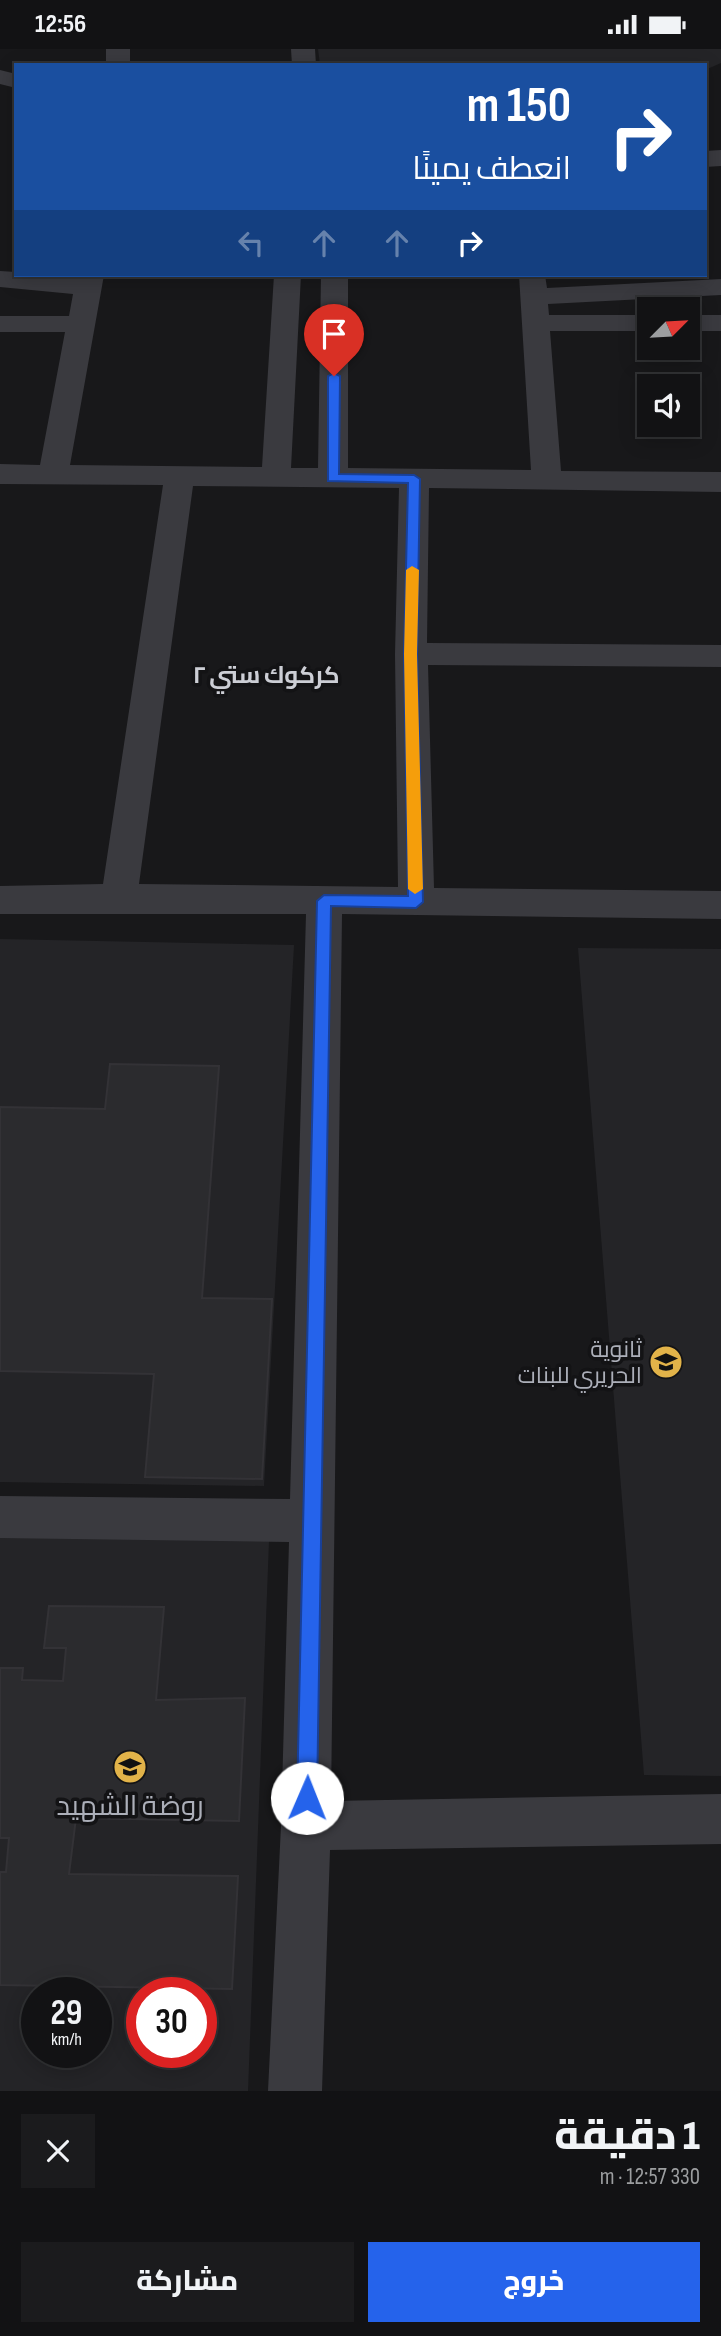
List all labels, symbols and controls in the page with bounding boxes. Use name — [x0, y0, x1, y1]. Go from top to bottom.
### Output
text: 12:56 — [35, 9, 86, 40]
text: 150 m — [467, 77, 571, 136]
icon: right — [595, 91, 686, 182]
text: انعطف يمينًا — [412, 150, 571, 189]
icon: left — [232, 224, 270, 262]
icon: ahead — [305, 224, 343, 262]
icon: ahead — [378, 224, 416, 262]
icon: right — [451, 224, 489, 262]
north arrow — [637, 297, 700, 361]
map controls — [637, 297, 700, 437]
pin — [304, 304, 364, 376]
icon: arrive — [315, 315, 353, 353]
button: sound — [637, 374, 700, 437]
district label: كركوك ستي ٢ — [192, 661, 340, 694]
place label: ثانوية الحريري للبنات — [518, 1336, 642, 1393]
school or university icon: ثانوية الحريري للبنات — [647, 1343, 685, 1381]
school or university icon: روضة الشهيد — [111, 1748, 149, 1786]
position arrow — [270, 1761, 344, 1835]
place label: روضة الشهيد — [56, 1790, 204, 1823]
speed limit sign: 30 — [126, 1977, 217, 2068]
text: 29 — [51, 1992, 82, 2035]
text: km/h — [51, 2029, 82, 2050]
text: 1 دقيقة — [554, 2111, 700, 2162]
button: close — [21, 2114, 95, 2188]
text: 330 m · 12:57 — [600, 2163, 700, 2191]
button: مشاركة — [21, 2242, 354, 2322]
button: خروج — [368, 2242, 700, 2322]

